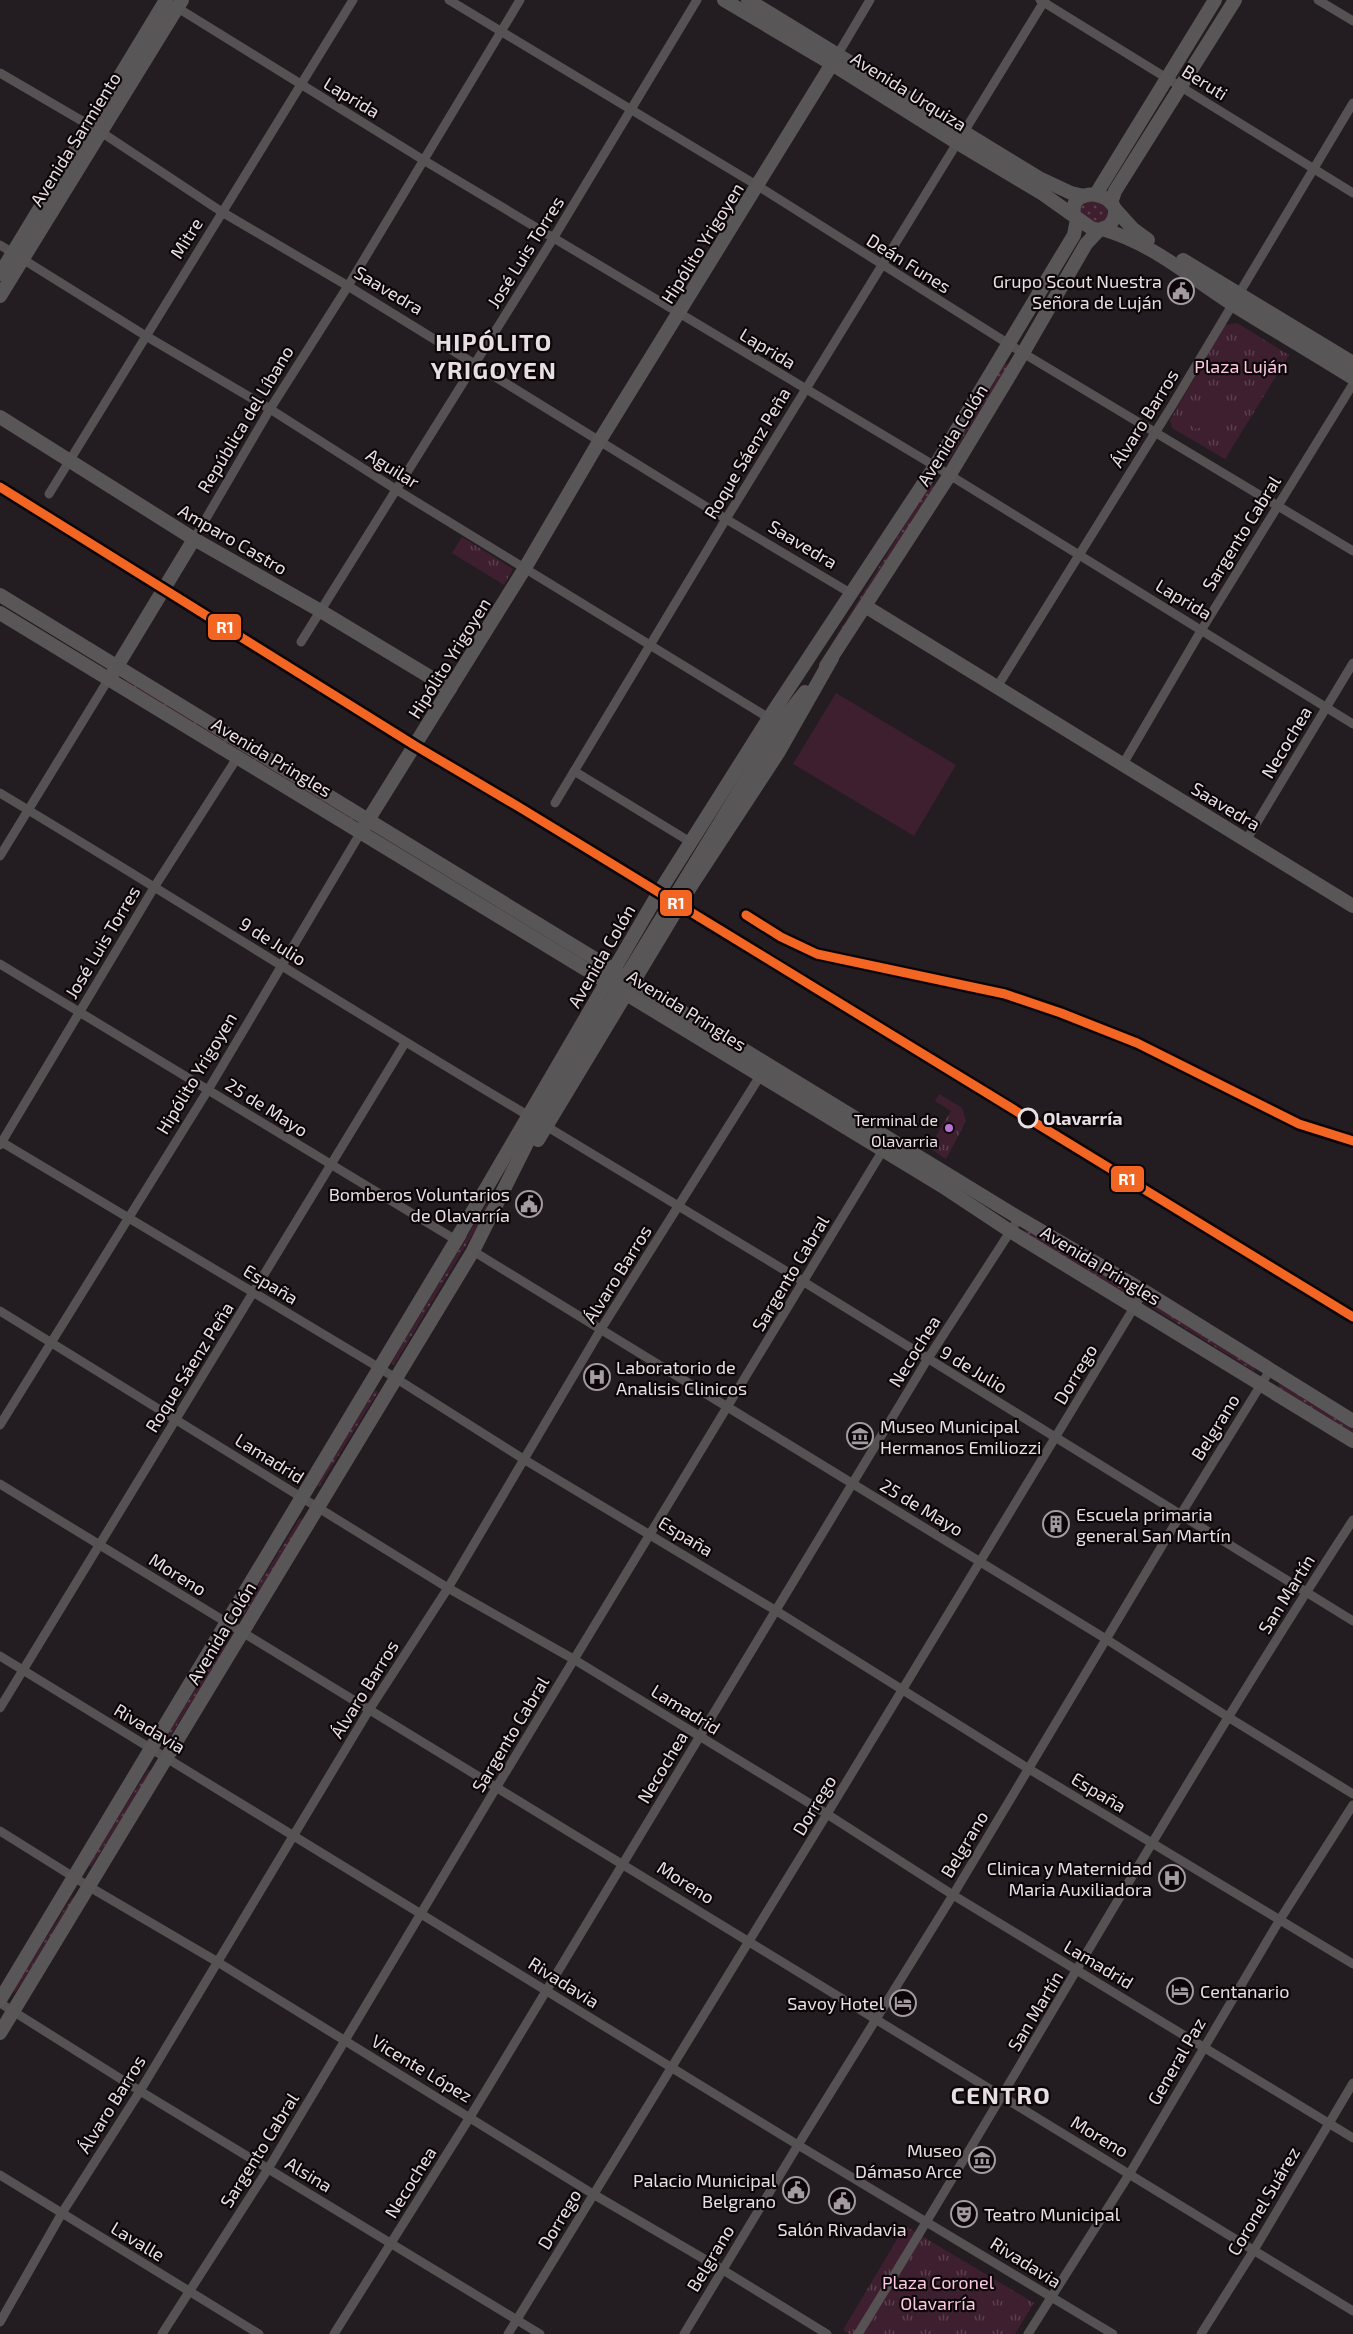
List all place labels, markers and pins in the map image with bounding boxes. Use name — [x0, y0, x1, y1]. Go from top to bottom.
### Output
place label: Grupo Scout Nuestra Señora de Luján — [993, 270, 1162, 313]
public building icon: Grupo Scout Nuestra Señora de Luján — [1166, 276, 1196, 306]
place label: Olavarría — [1043, 1107, 1122, 1129]
marker: Olavarría — [1018, 1108, 1038, 1128]
place label: Terminal de Olavarria — [854, 1110, 938, 1150]
marker: Terminal de Olavarria — [943, 1122, 955, 1134]
place label: Bomberos Voluntarios de Olavarría — [329, 1183, 510, 1226]
public building icon: Bomberos Voluntarios de Olavarría — [514, 1189, 544, 1219]
place label: Laboratorio de Analisis Clinicos — [616, 1356, 747, 1399]
hospital icon: Laboratorio de Analisis Clinicos — [582, 1362, 612, 1392]
place label: Museo Municipal Hermanos Emiliozzi — [880, 1415, 1042, 1458]
museum icon: Museo Municipal Hermanos Emiliozzi — [845, 1421, 875, 1451]
place label: Escuela primaria general San Martín — [1076, 1503, 1231, 1546]
building icon: Escuela primaria general San Martín — [1041, 1509, 1071, 1539]
place label: Clinica y Maternidad Maria Auxiliadora — [987, 1857, 1152, 1900]
hospital icon: Clinica y Maternidad Maria Auxiliadora — [1157, 1863, 1187, 1893]
hotel icon: Centanario — [1165, 1976, 1195, 2006]
place label: Centanario — [1200, 1980, 1289, 2002]
hotel icon: Savoy Hotel — [888, 1988, 918, 2018]
place label: Savoy Hotel — [787, 1992, 885, 2014]
place label: Museo Dámaso Arce — [855, 2139, 962, 2182]
museum icon: Museo Dámaso Arce — [967, 2145, 997, 2175]
place label: Palacio Municipal Belgrano — [633, 2169, 777, 2212]
public building icon: Palacio Municipal Belgrano — [781, 2175, 811, 2205]
public building icon: Salón Rivadavia — [827, 2186, 857, 2216]
theatre icon: Teatro Municipal — [949, 2199, 979, 2229]
place label: Teatro Municipal — [984, 2203, 1121, 2225]
place label: Salón Rivadavia — [777, 2218, 907, 2240]

